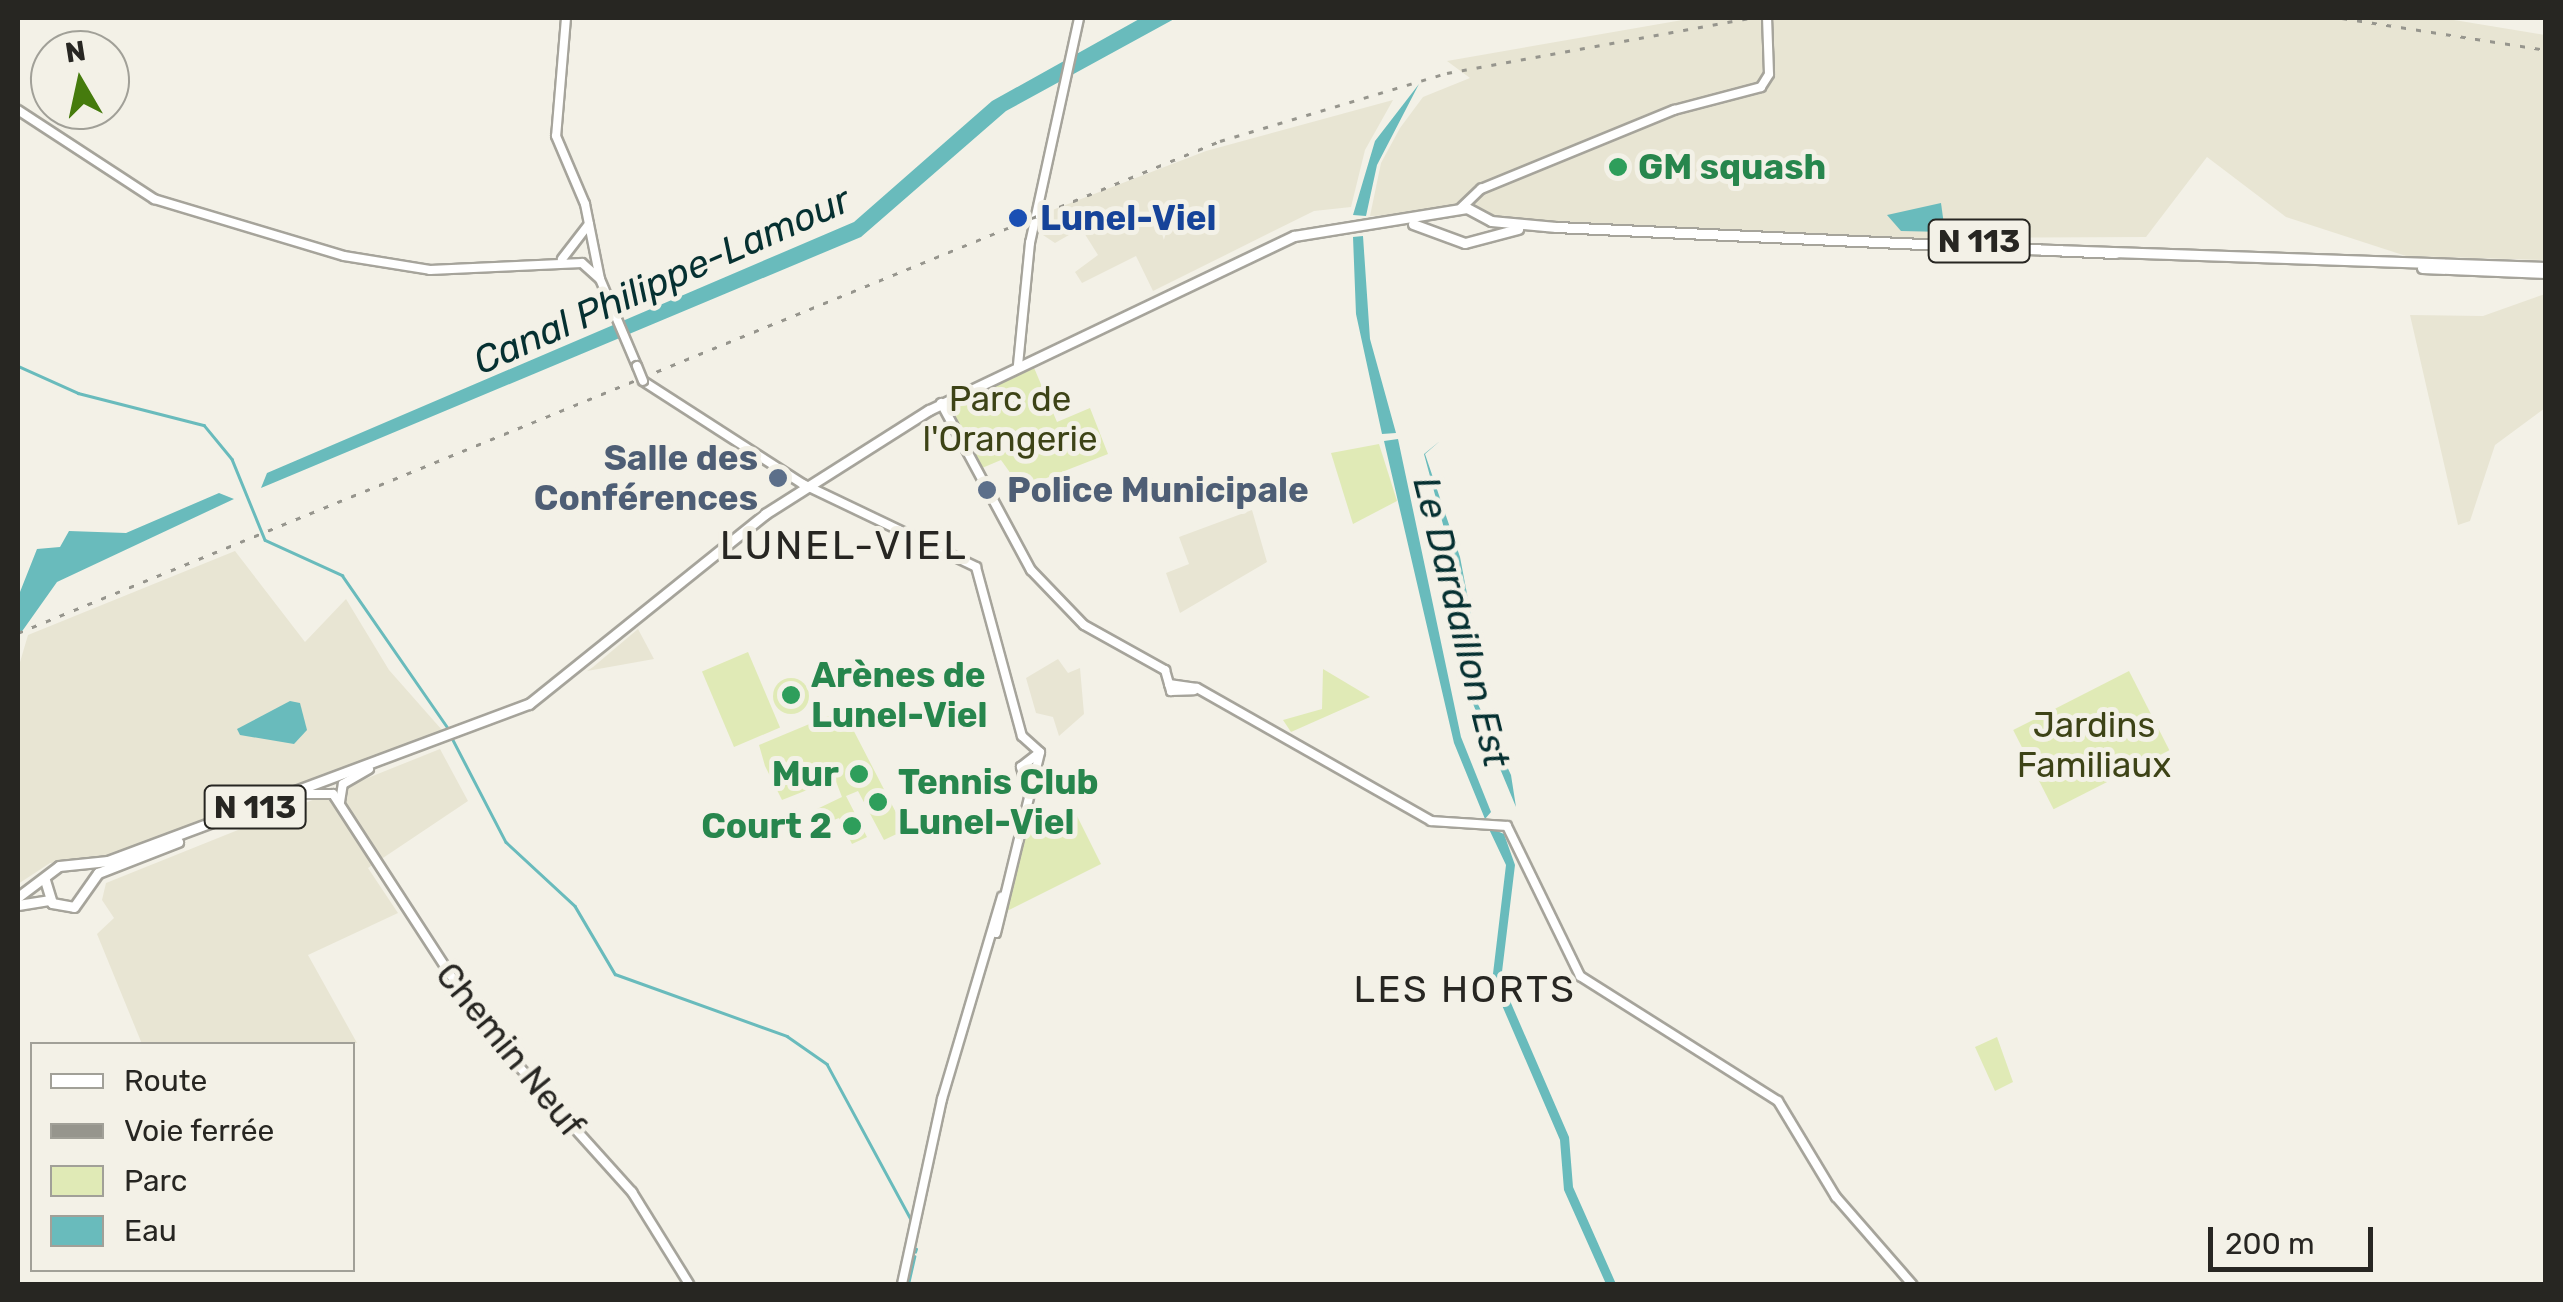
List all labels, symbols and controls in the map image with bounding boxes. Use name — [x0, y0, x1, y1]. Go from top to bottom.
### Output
north arrow — [30, 30, 130, 130]
text: N — [63, 34, 88, 70]
place label: GM squash — [1638, 146, 1826, 188]
marker: GM squash — [1607, 156, 1629, 178]
water label: Canal Philippe-Lamour — [467, 177, 857, 385]
place label: Lunel-Viel — [1040, 197, 1217, 239]
marker: Lunel-Viel — [1005, 205, 1031, 231]
road number: N 113 — [1926, 214, 2032, 268]
park label: Parc de l'Orangerie — [922, 378, 1098, 460]
place label: Salle des Conférences — [534, 437, 758, 519]
marker: Salle des Conférences — [767, 467, 789, 489]
place label: Police Municipale — [1007, 469, 1309, 511]
water label: Le Dardaillon Est — [1403, 472, 1519, 772]
marker: Police Municipale — [976, 479, 998, 501]
district label: LUNEL-VIEL — [720, 522, 968, 570]
place label: Arènes de Lunel-Viel — [811, 654, 988, 736]
marker: Arènes de Lunel-Viel — [780, 684, 802, 706]
park label: Jardins Familiaux — [2017, 704, 2171, 786]
place label: Mur — [772, 753, 839, 795]
place label: Tennis Club Lunel-Viel — [898, 761, 1099, 843]
marker: Mur — [848, 763, 870, 785]
road number: N 113 — [202, 780, 308, 834]
marker: Tennis Club Lunel-Viel — [867, 791, 889, 813]
place label: Court 2 — [701, 805, 832, 847]
marker: Court 2 — [841, 815, 863, 837]
street label: Chemin Neuf — [427, 954, 593, 1146]
district label: LES HORTS — [1354, 967, 1576, 1013]
legend — [30, 1042, 355, 1272]
text: Route — [124, 1063, 207, 1099]
text: Voie ferrée — [124, 1113, 274, 1149]
text: Parc — [124, 1163, 187, 1199]
scale bar — [2213, 1207, 2378, 1269]
text: Eau — [124, 1213, 177, 1249]
text: 200 m — [2225, 1226, 2315, 1262]

